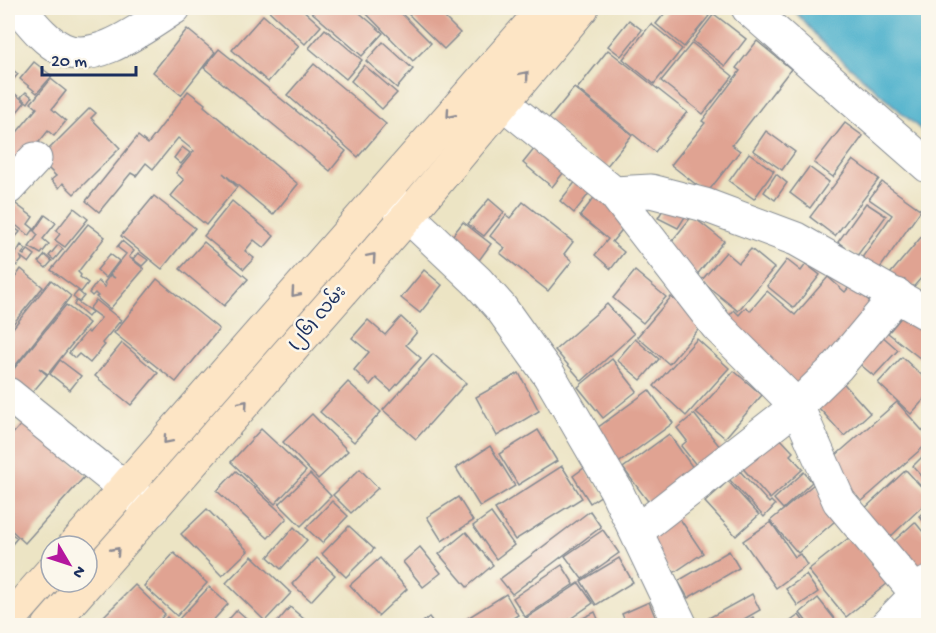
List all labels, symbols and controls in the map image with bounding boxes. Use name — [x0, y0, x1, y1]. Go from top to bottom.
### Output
scale bar — [42, 39, 136, 77]
text: 20 m — [51, 52, 87, 73]
one-way arrow — [518, 71, 529, 82]
one-way arrow — [446, 107, 457, 118]
one-way arrow — [365, 253, 376, 264]
street label: (၂၆) လမ်း — [281, 279, 353, 357]
one-way arrow — [291, 286, 302, 297]
one-way arrow — [237, 400, 248, 411]
one-way arrow — [163, 433, 174, 444]
north arrow — [39, 534, 99, 594]
one-way arrow — [109, 547, 120, 557]
text: N — [67, 561, 89, 582]

